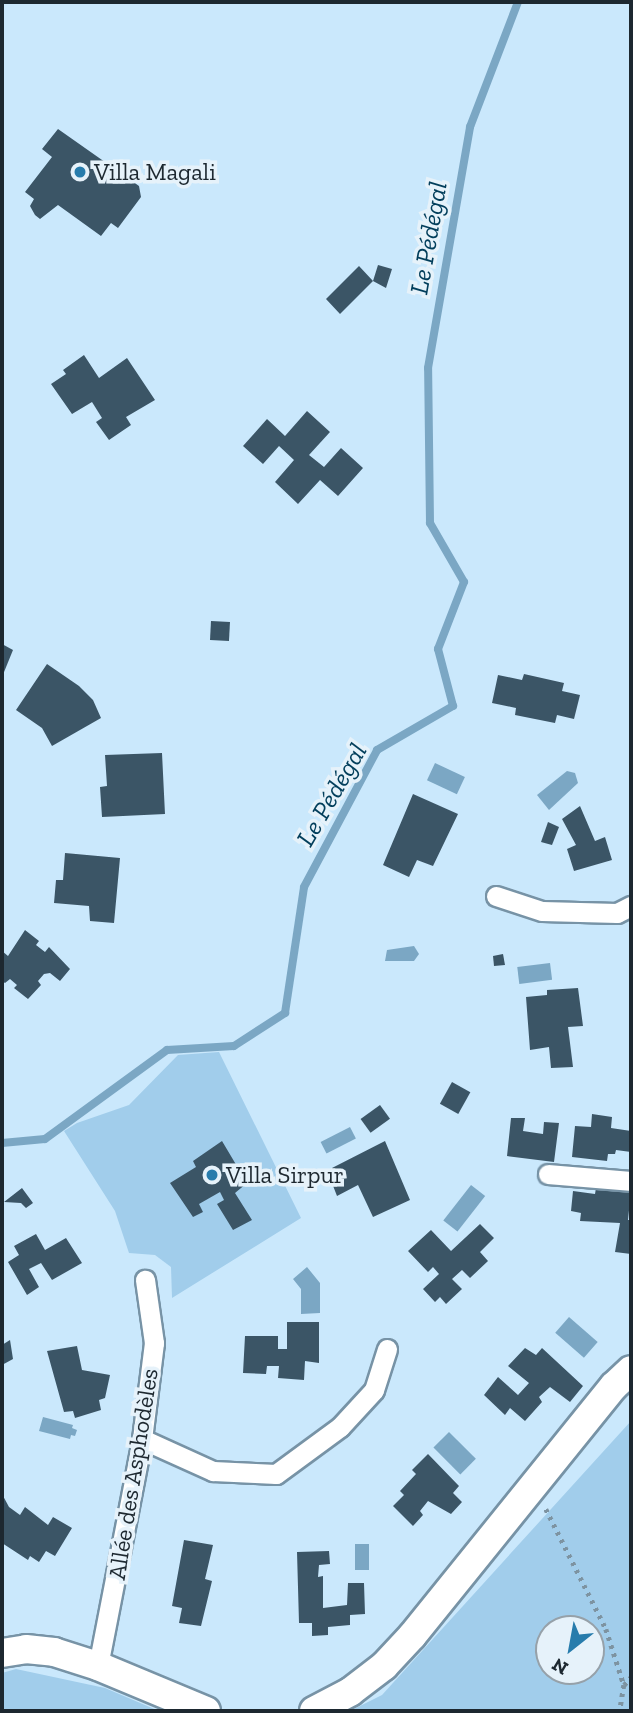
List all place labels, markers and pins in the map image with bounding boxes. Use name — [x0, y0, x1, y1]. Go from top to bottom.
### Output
place label: Villa Magali — [94, 158, 216, 186]
marker: Villa Magali — [72, 164, 88, 180]
place label: Villa Sirpur — [226, 1161, 344, 1189]
marker: Villa Sirpur — [204, 1167, 220, 1183]

